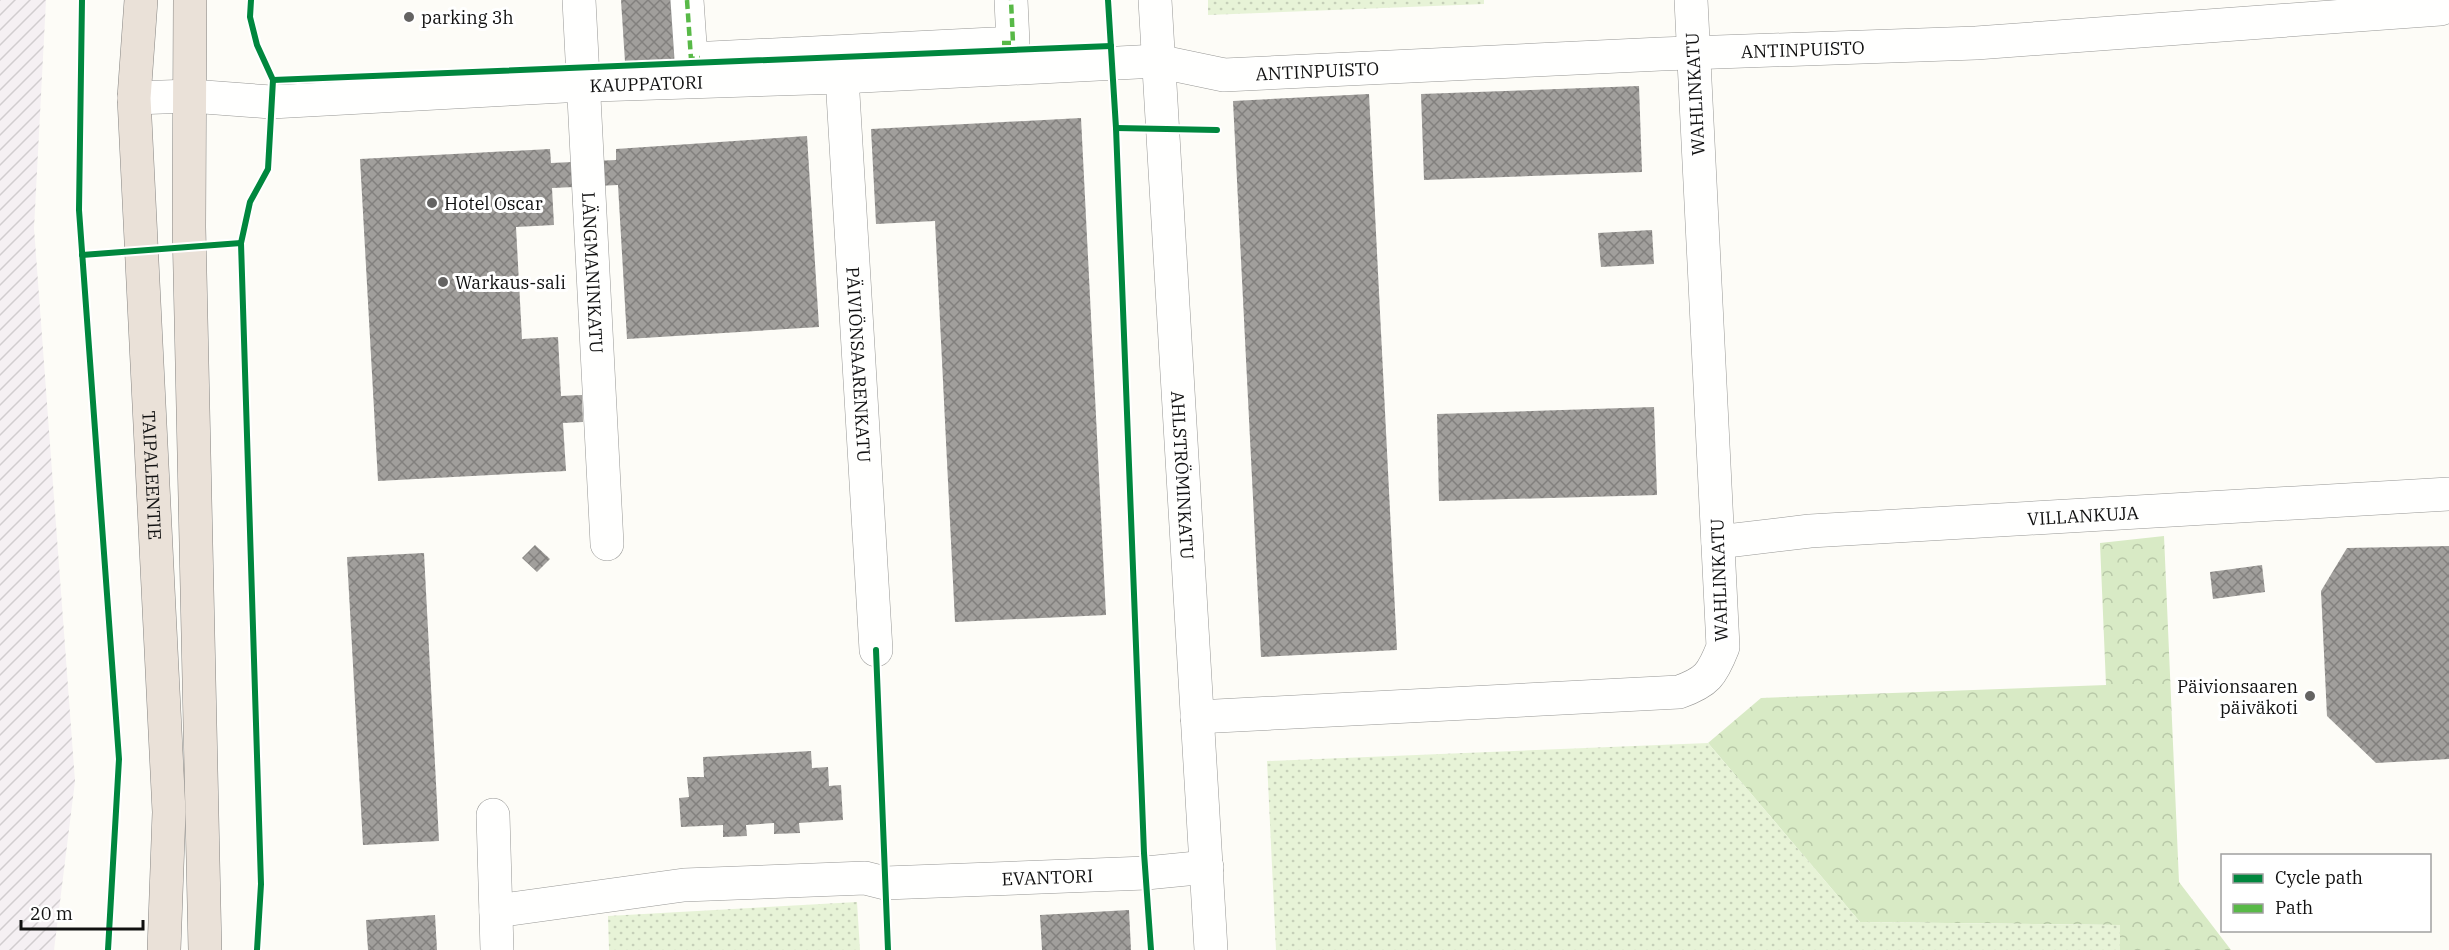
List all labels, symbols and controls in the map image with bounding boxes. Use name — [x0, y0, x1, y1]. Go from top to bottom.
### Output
place label: parking 3h — [421, 6, 514, 29]
marker: parking 3h — [402, 10, 416, 24]
street label: WAHLINKATU — [1680, 32, 1710, 156]
street label: ANTINPUISTO — [1740, 35, 1865, 63]
street label: ANTINPUISTO — [1255, 56, 1380, 85]
street label: KAUPPATORI — [589, 70, 703, 97]
street label: LÄNGMANINKATU — [577, 191, 609, 354]
place label: Hotel Oscar — [444, 192, 543, 215]
marker: Hotel Oscar — [425, 196, 439, 210]
street label: PÄIVIÖNSAARENKATU — [842, 266, 876, 463]
place label: Warkaus-sali — [455, 271, 566, 294]
marker: Warkaus-sali — [436, 275, 450, 289]
street label: AHLSTRÖMINKATU — [1167, 390, 1199, 560]
street label: TAIPALEENTIE — [138, 410, 167, 541]
street label: VILLANKUJA — [2026, 500, 2140, 530]
street label: WAHLINKATU — [1705, 518, 1733, 642]
place label: Päivionsaaren päiväkoti — [2177, 675, 2298, 719]
marker: Päivionsaaren päiväkoti — [2303, 689, 2317, 703]
legend — [2221, 854, 2431, 932]
street label: EVANTORI — [1001, 864, 1094, 890]
text: Cycle path — [2275, 866, 2363, 889]
scale bar — [21, 893, 142, 931]
text: Path — [2275, 896, 2313, 919]
text: 20 m — [30, 902, 73, 925]

